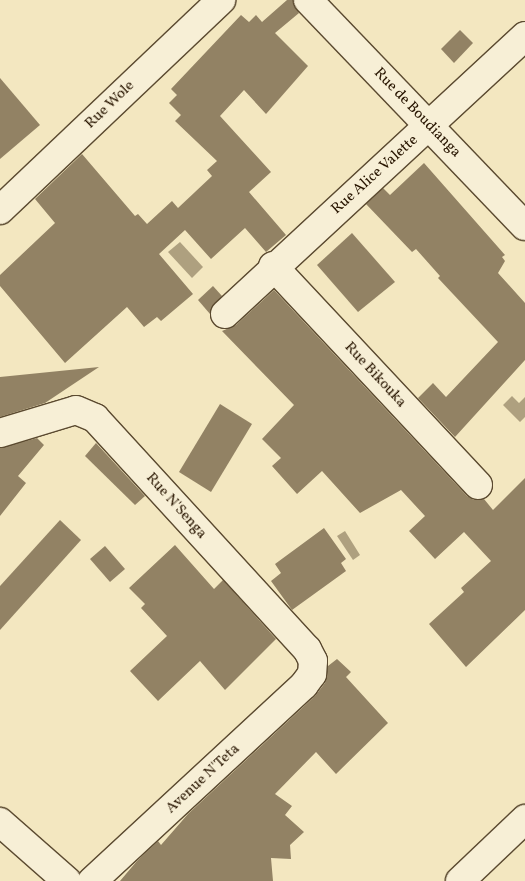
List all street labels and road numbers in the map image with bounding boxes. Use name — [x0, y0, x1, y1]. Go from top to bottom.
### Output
street label: Rue de Boudianga — [370, 64, 464, 162]
street label: Rue Wole — [81, 77, 139, 133]
street label: Rue Alice Valette — [328, 131, 422, 219]
street label: Rue Bikouka — [340, 339, 410, 411]
street label: Rue N'Senga — [142, 469, 210, 543]
street label: Avenue N'Teta — [162, 740, 244, 818]

